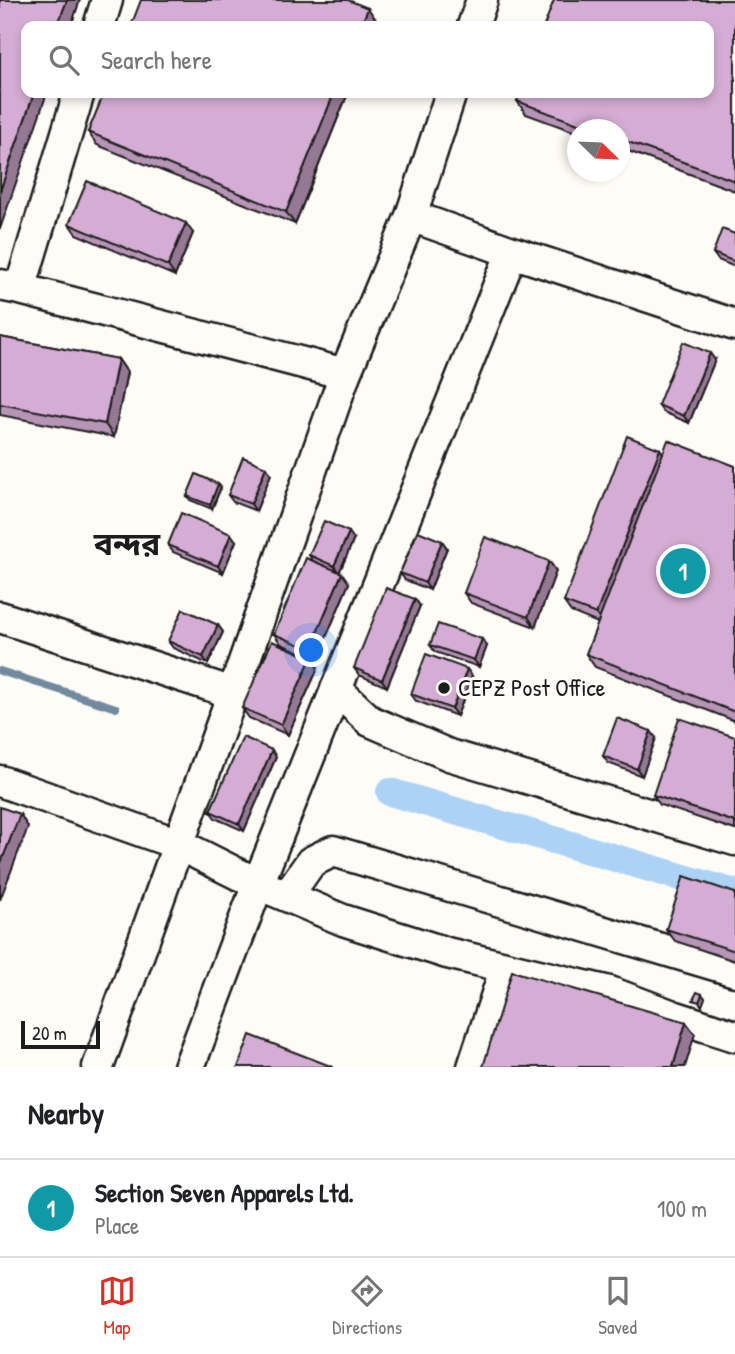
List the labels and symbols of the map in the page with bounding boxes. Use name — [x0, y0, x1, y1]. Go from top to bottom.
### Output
north arrow — [567, 119, 630, 182]
district label: বন্দর — [93, 522, 161, 565]
pin: 1 — [660, 545, 706, 597]
your location — [294, 633, 328, 667]
place label: CEPZ Post Office — [458, 671, 606, 703]
marker: CEPZ Post Office — [436, 680, 452, 696]
scale bar — [21, 1018, 100, 1050]

